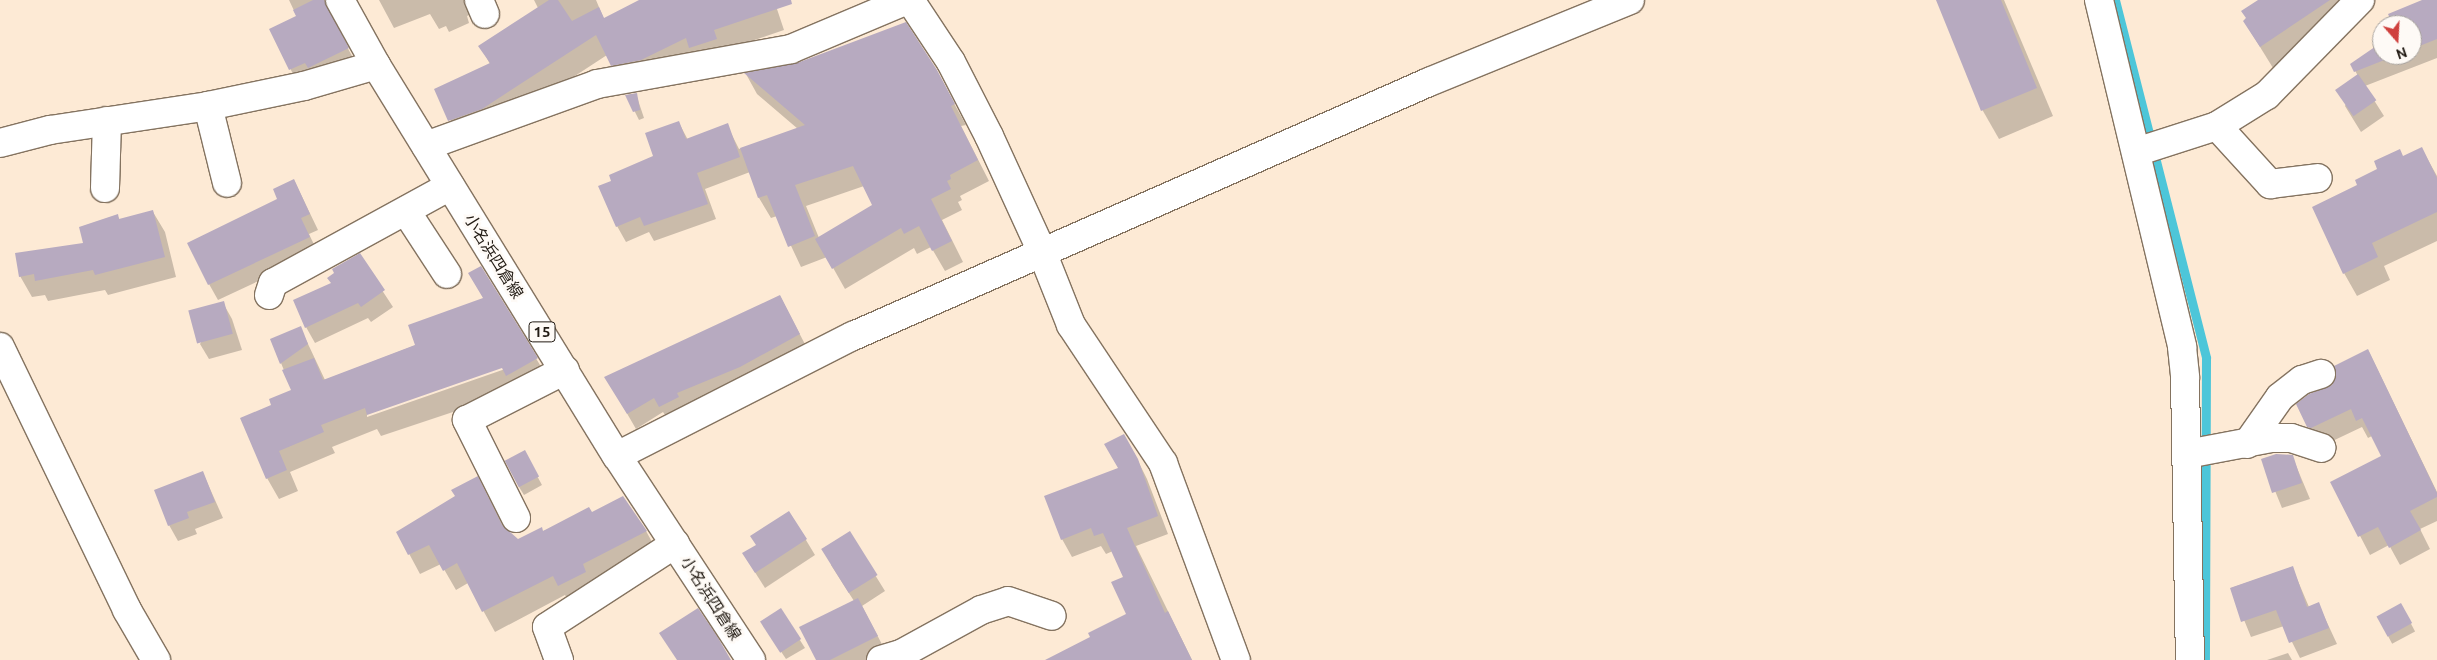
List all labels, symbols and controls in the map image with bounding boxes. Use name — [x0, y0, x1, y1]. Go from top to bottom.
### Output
north arrow — [2372, 15, 2422, 65]
text: N — [2394, 44, 2409, 63]
street label: 小名浜四倉線 — [460, 210, 528, 302]
road number: 15 — [528, 320, 556, 344]
street label: 小名浜四倉線 — [677, 553, 745, 643]

